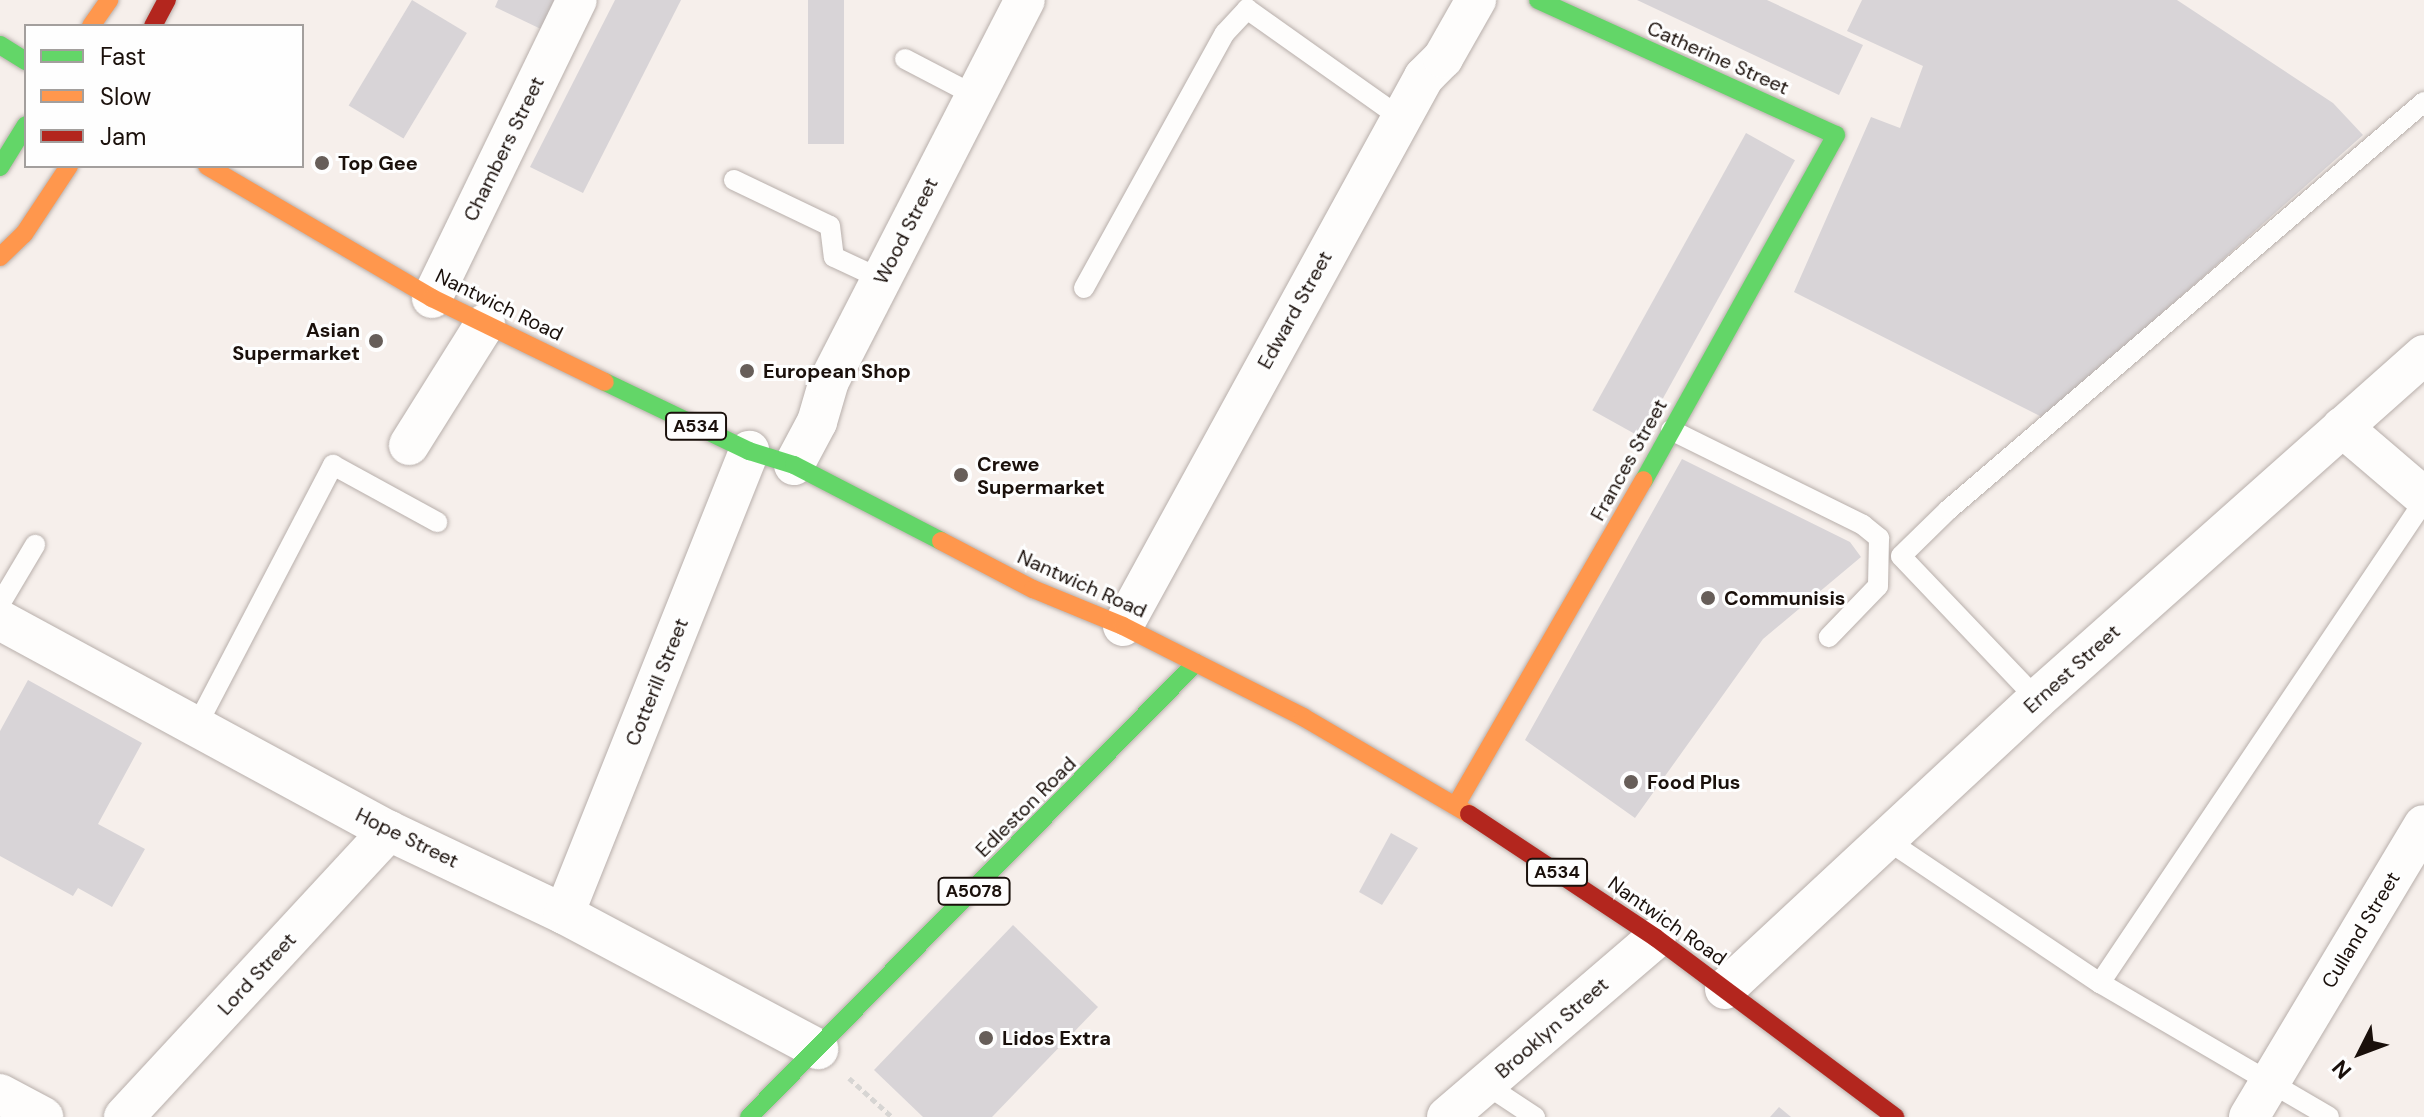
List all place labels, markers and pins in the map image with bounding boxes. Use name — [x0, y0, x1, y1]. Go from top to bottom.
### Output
place label: Top Gee — [338, 151, 418, 175]
marker: Top Gee — [313, 154, 331, 172]
place label: Asian Supermarket — [232, 318, 360, 365]
marker: Asian Supermarket — [367, 332, 385, 350]
place label: European Shop — [763, 359, 911, 383]
marker: European Shop — [738, 362, 756, 380]
place label: Crewe Supermarket — [977, 452, 1105, 499]
marker: Crewe Supermarket — [952, 466, 970, 484]
place label: Communisis — [1724, 586, 1845, 610]
marker: Communisis — [1699, 589, 1717, 607]
place label: Food Plus — [1647, 770, 1740, 794]
marker: Food Plus — [1622, 773, 1640, 791]
place label: Lidos Extra — [1002, 1026, 1111, 1050]
marker: Lidos Extra — [977, 1029, 995, 1047]

